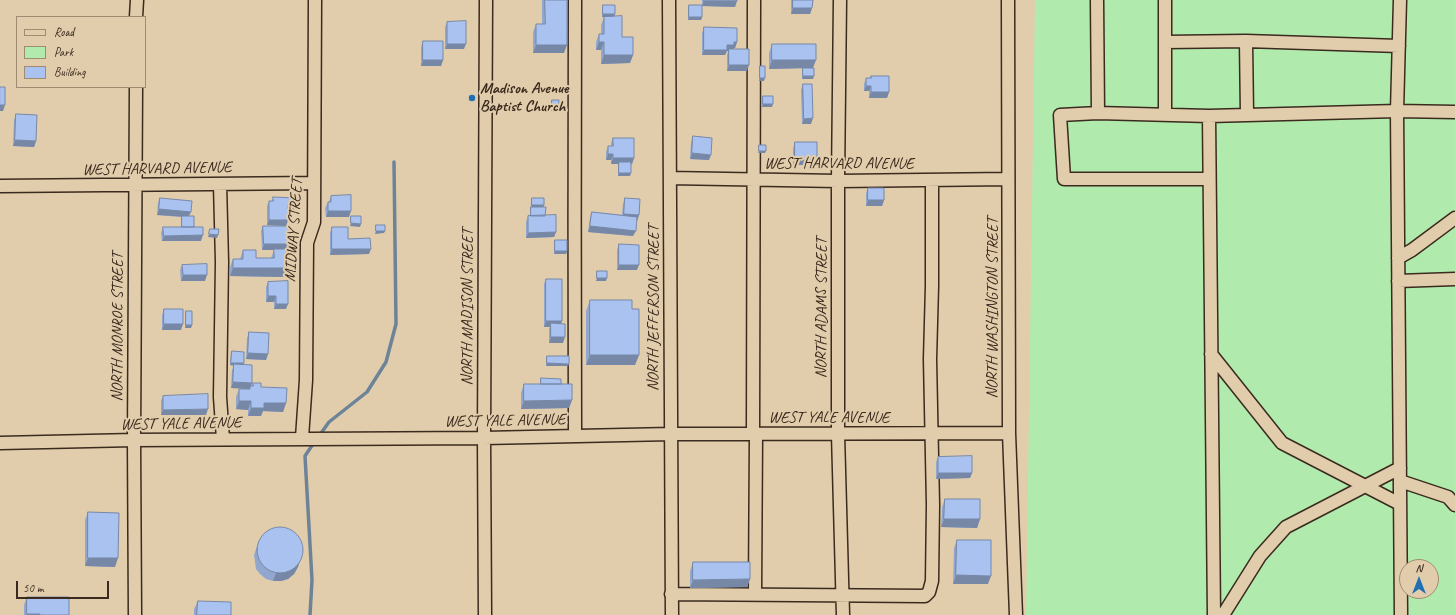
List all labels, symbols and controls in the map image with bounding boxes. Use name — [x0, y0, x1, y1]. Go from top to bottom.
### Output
legend — [16, 16, 146, 88]
text: Road — [54, 24, 74, 40]
text: Park — [54, 44, 73, 60]
text: Building — [54, 64, 86, 80]
place label: Madison Avenue Baptist Church — [480, 79, 568, 117]
marker: Madison Avenue Baptist Church — [467, 93, 477, 103]
street label: WEST HARVARD AVENUE — [764, 154, 914, 174]
street label: WEST HARVARD AVENUE — [82, 158, 232, 180]
street label: MIDWAY STREET — [281, 178, 307, 282]
street label: NORTH WASHINGTON STREET — [983, 217, 1003, 399]
street label: NORTH JEFFERSON STREET — [644, 225, 664, 391]
street label: NORTH MADISON STREET — [458, 229, 478, 385]
street label: NORTH ADAMS STREET — [812, 238, 832, 378]
street label: NORTH MONROE STREET — [108, 252, 128, 402]
street label: WEST YALE AVENUE — [769, 408, 889, 428]
street label: WEST YALE AVENUE — [444, 410, 566, 432]
street label: WEST YALE AVENUE — [120, 413, 242, 435]
north arrow — [1399, 559, 1439, 599]
text: N — [1416, 561, 1422, 575]
scale bar — [18, 573, 111, 599]
text: 50 m — [23, 580, 43, 596]

